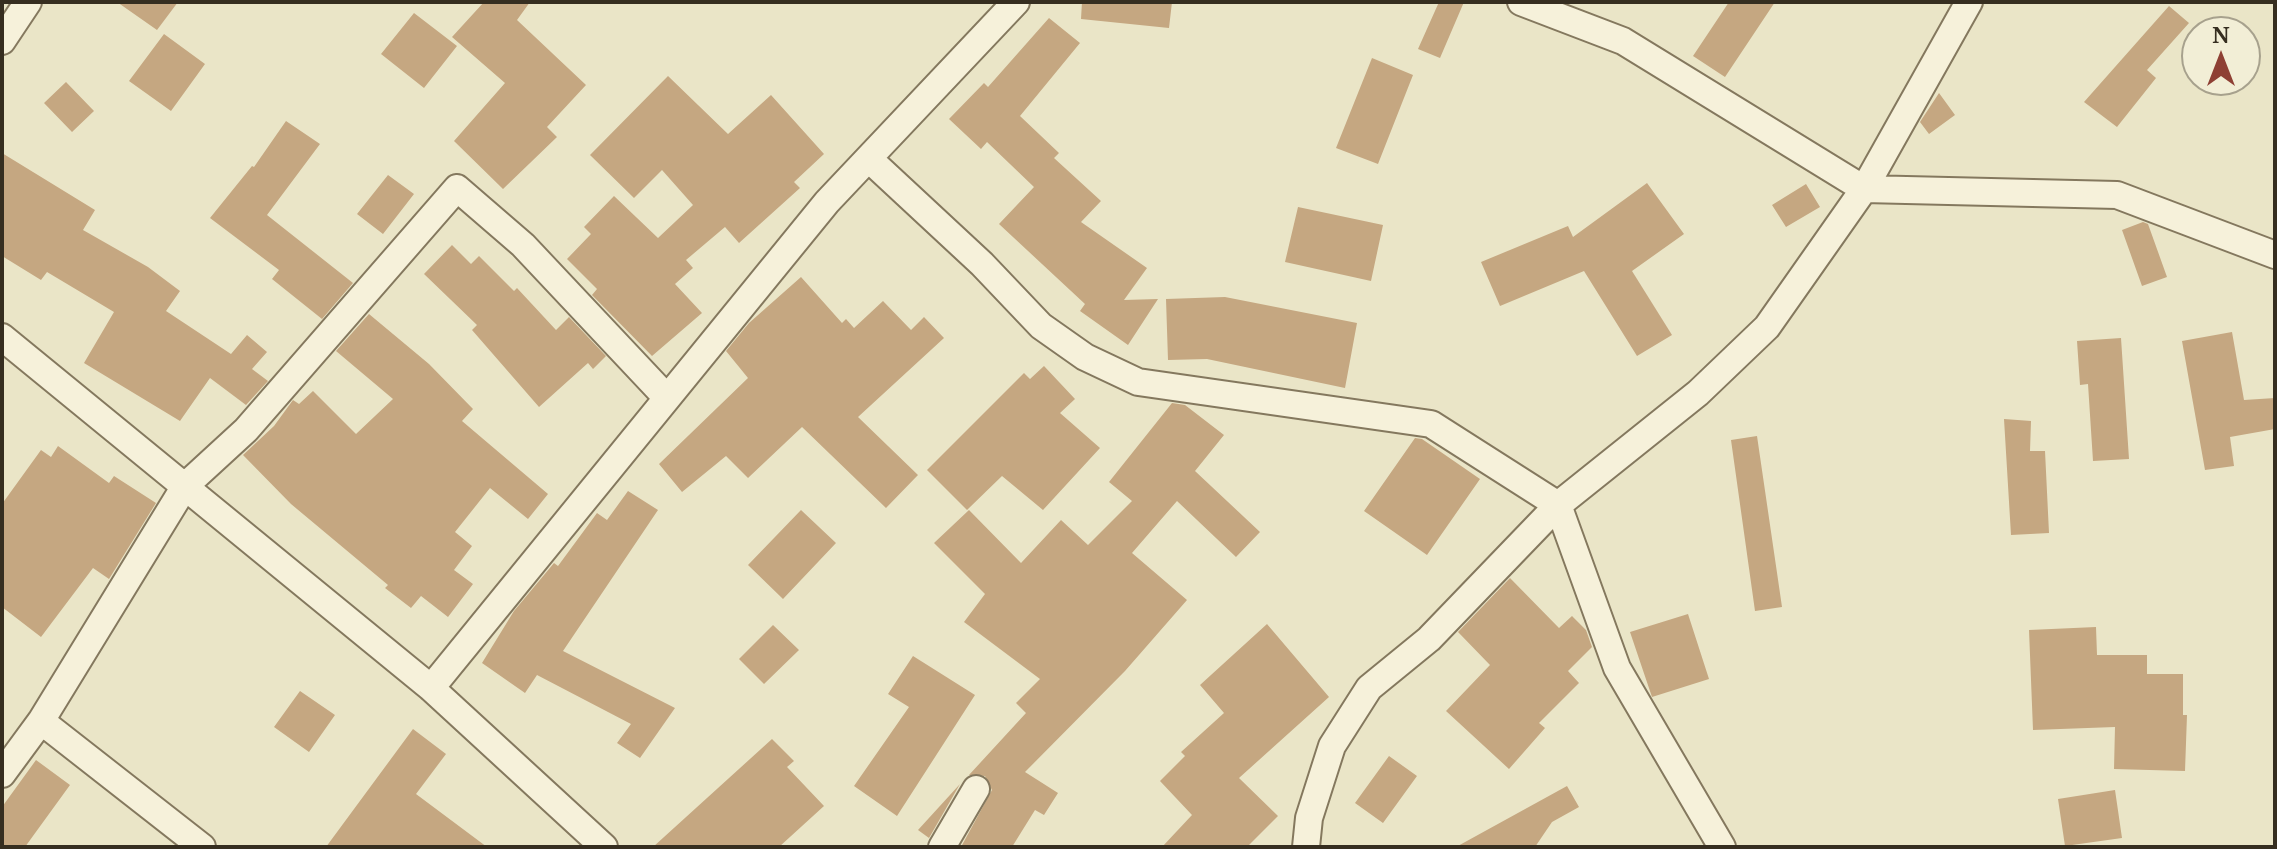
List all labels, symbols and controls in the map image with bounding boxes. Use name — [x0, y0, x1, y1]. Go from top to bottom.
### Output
north arrow — [2181, 16, 2261, 96]
text: N — [2212, 19, 2230, 49]

